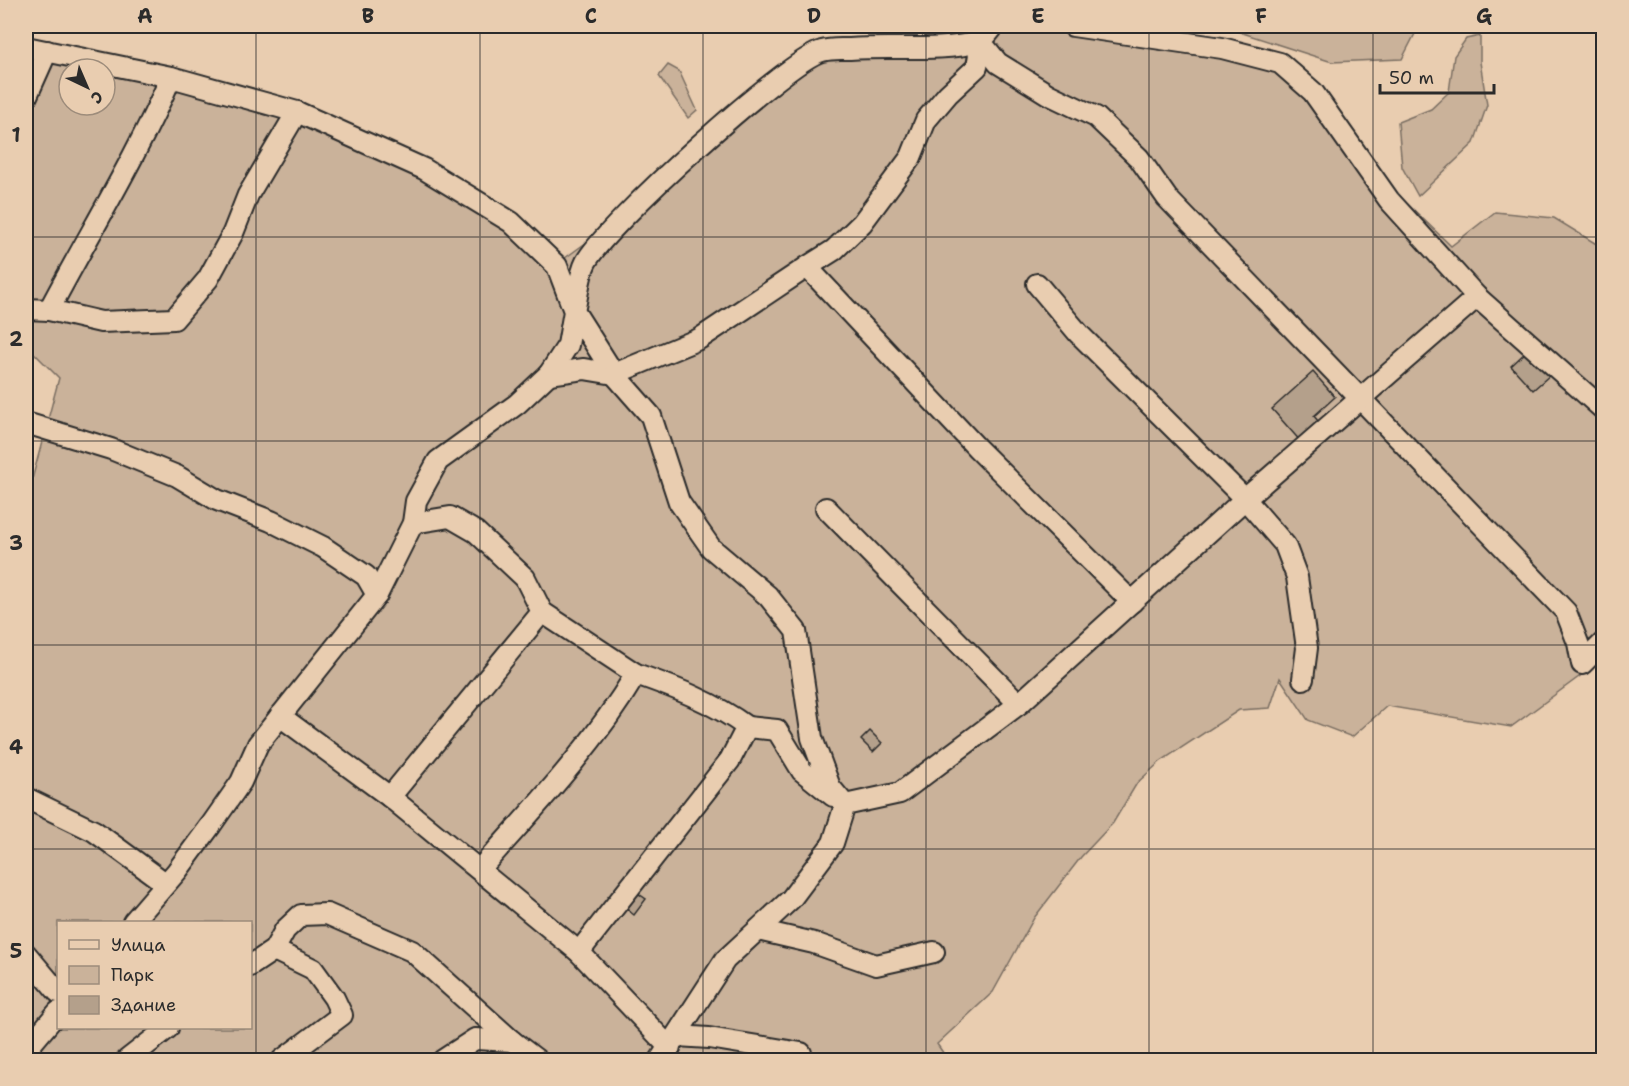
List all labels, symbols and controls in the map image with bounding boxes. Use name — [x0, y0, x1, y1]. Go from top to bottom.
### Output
text: A — [137, 3, 153, 29]
text: B — [362, 3, 374, 29]
text: C — [585, 3, 597, 29]
text: D — [807, 3, 821, 29]
text: E — [1031, 3, 1045, 29]
text: F — [1255, 3, 1267, 29]
text: G — [1476, 3, 1492, 29]
north arrow — [57, 57, 117, 117]
scale bar — [1380, 57, 1494, 95]
text: 50 m — [1389, 66, 1434, 90]
text: С — [86, 86, 108, 109]
text: 1 — [11, 122, 21, 148]
text: 2 — [9, 326, 23, 352]
text: 3 — [9, 530, 23, 556]
text: 4 — [9, 734, 23, 760]
legend — [57, 921, 252, 1029]
text: Улица — [111, 933, 165, 957]
text: 5 — [10, 938, 22, 964]
text: Парк — [111, 963, 154, 987]
text: Здание — [111, 993, 176, 1017]

